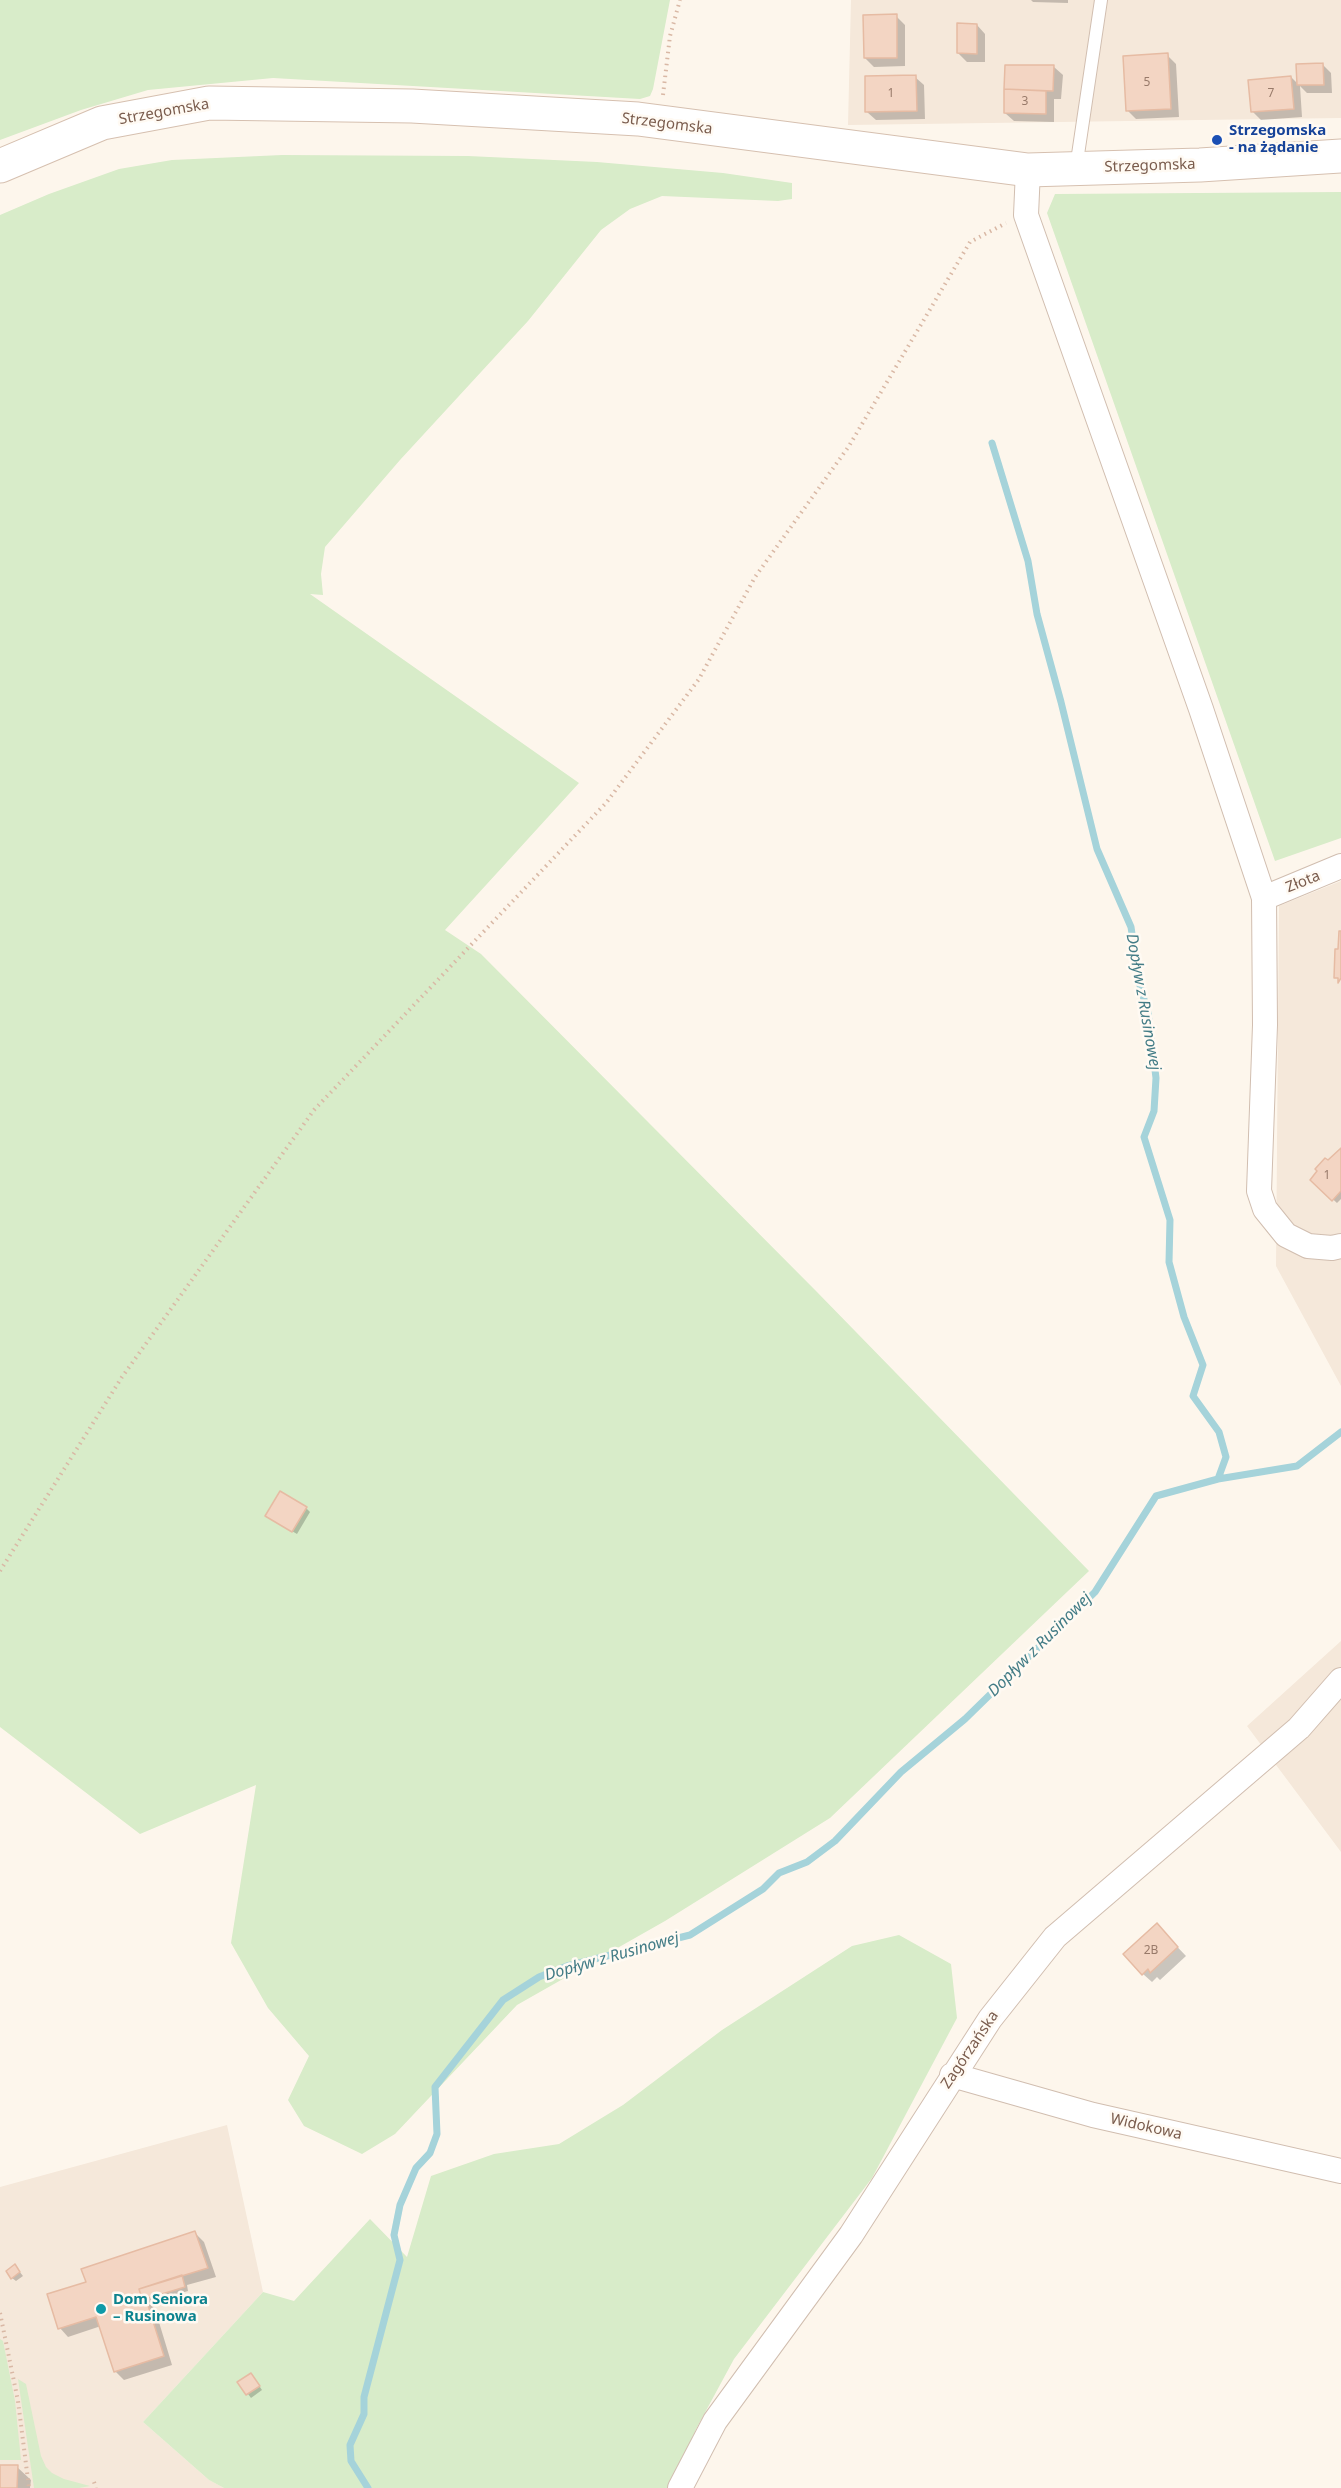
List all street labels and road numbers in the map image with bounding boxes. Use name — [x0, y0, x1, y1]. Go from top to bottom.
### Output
street label: Strzegomska — [117, 95, 211, 129]
street label: Strzegomska — [621, 110, 713, 138]
street label: Strzegomska — [1104, 155, 1196, 177]
street label: Złota — [1283, 867, 1323, 897]
street label: Zagórzańska — [937, 2008, 1003, 2092]
street label: Widokowa — [1108, 2110, 1184, 2144]

